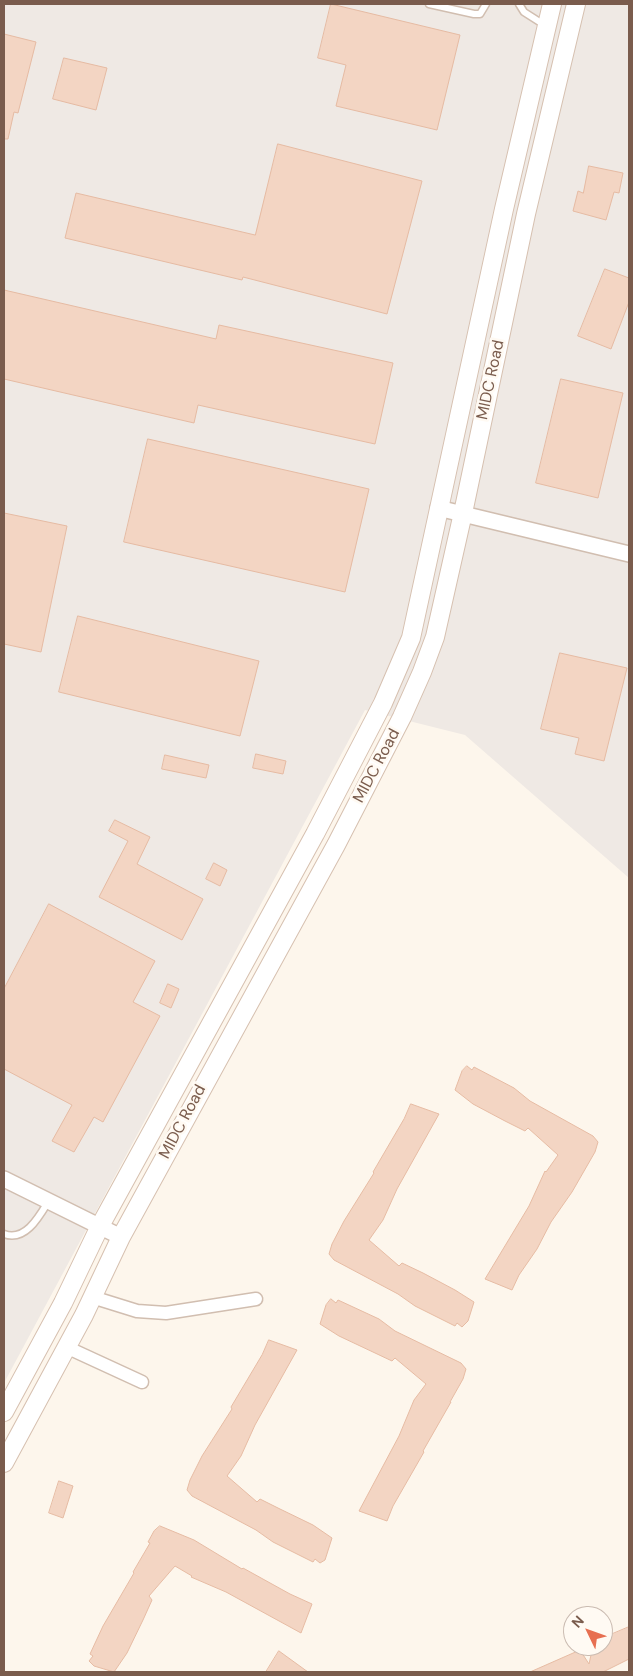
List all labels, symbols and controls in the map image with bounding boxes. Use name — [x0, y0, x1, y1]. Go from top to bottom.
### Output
street label: MIDC Road — [473, 338, 509, 422]
street label: MIDC Road — [349, 726, 405, 806]
street label: MIDC Road — [155, 1082, 211, 1162]
north arrow — [563, 1606, 613, 1656]
text: N — [567, 1612, 588, 1631]

